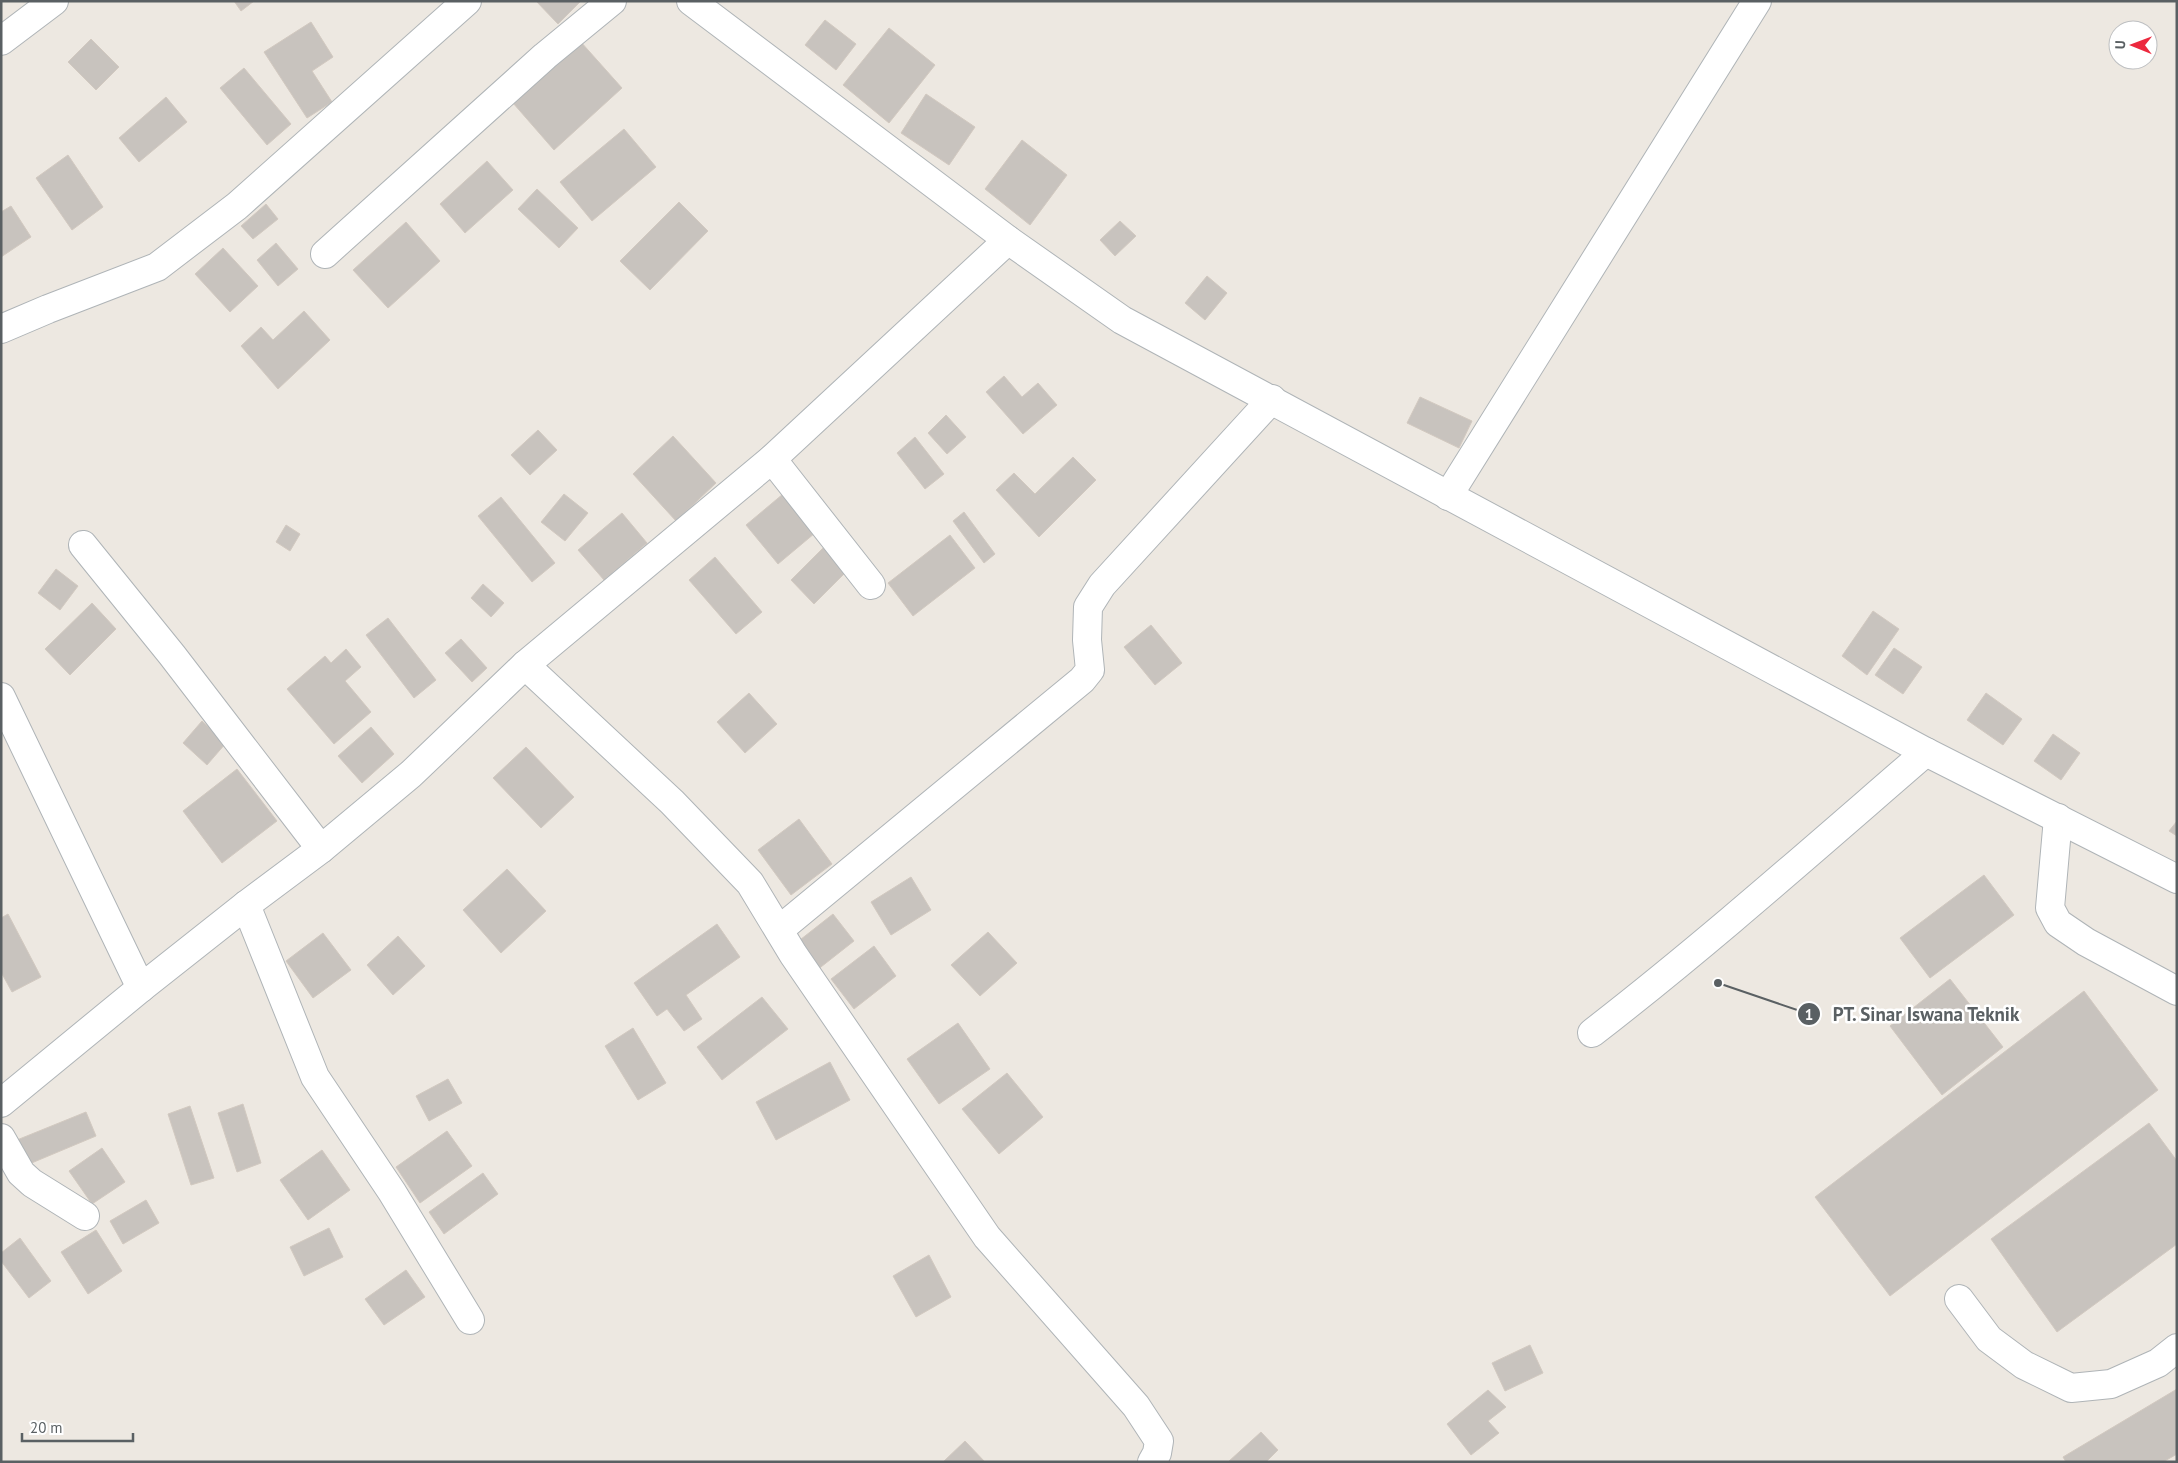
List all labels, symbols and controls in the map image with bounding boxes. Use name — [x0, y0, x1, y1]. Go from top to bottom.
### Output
north arrow — [2108, 20, 2158, 70]
text: U — [2111, 40, 2129, 49]
callout: PT. Sinar Iswana Teknik — [1796, 997, 2030, 1031]
text: PT. Sinar Iswana Teknik — [1833, 1002, 2020, 1026]
text: 1 — [1805, 1005, 1813, 1024]
scale bar — [22, 1410, 134, 1442]
text: 20 m — [30, 1418, 63, 1437]

